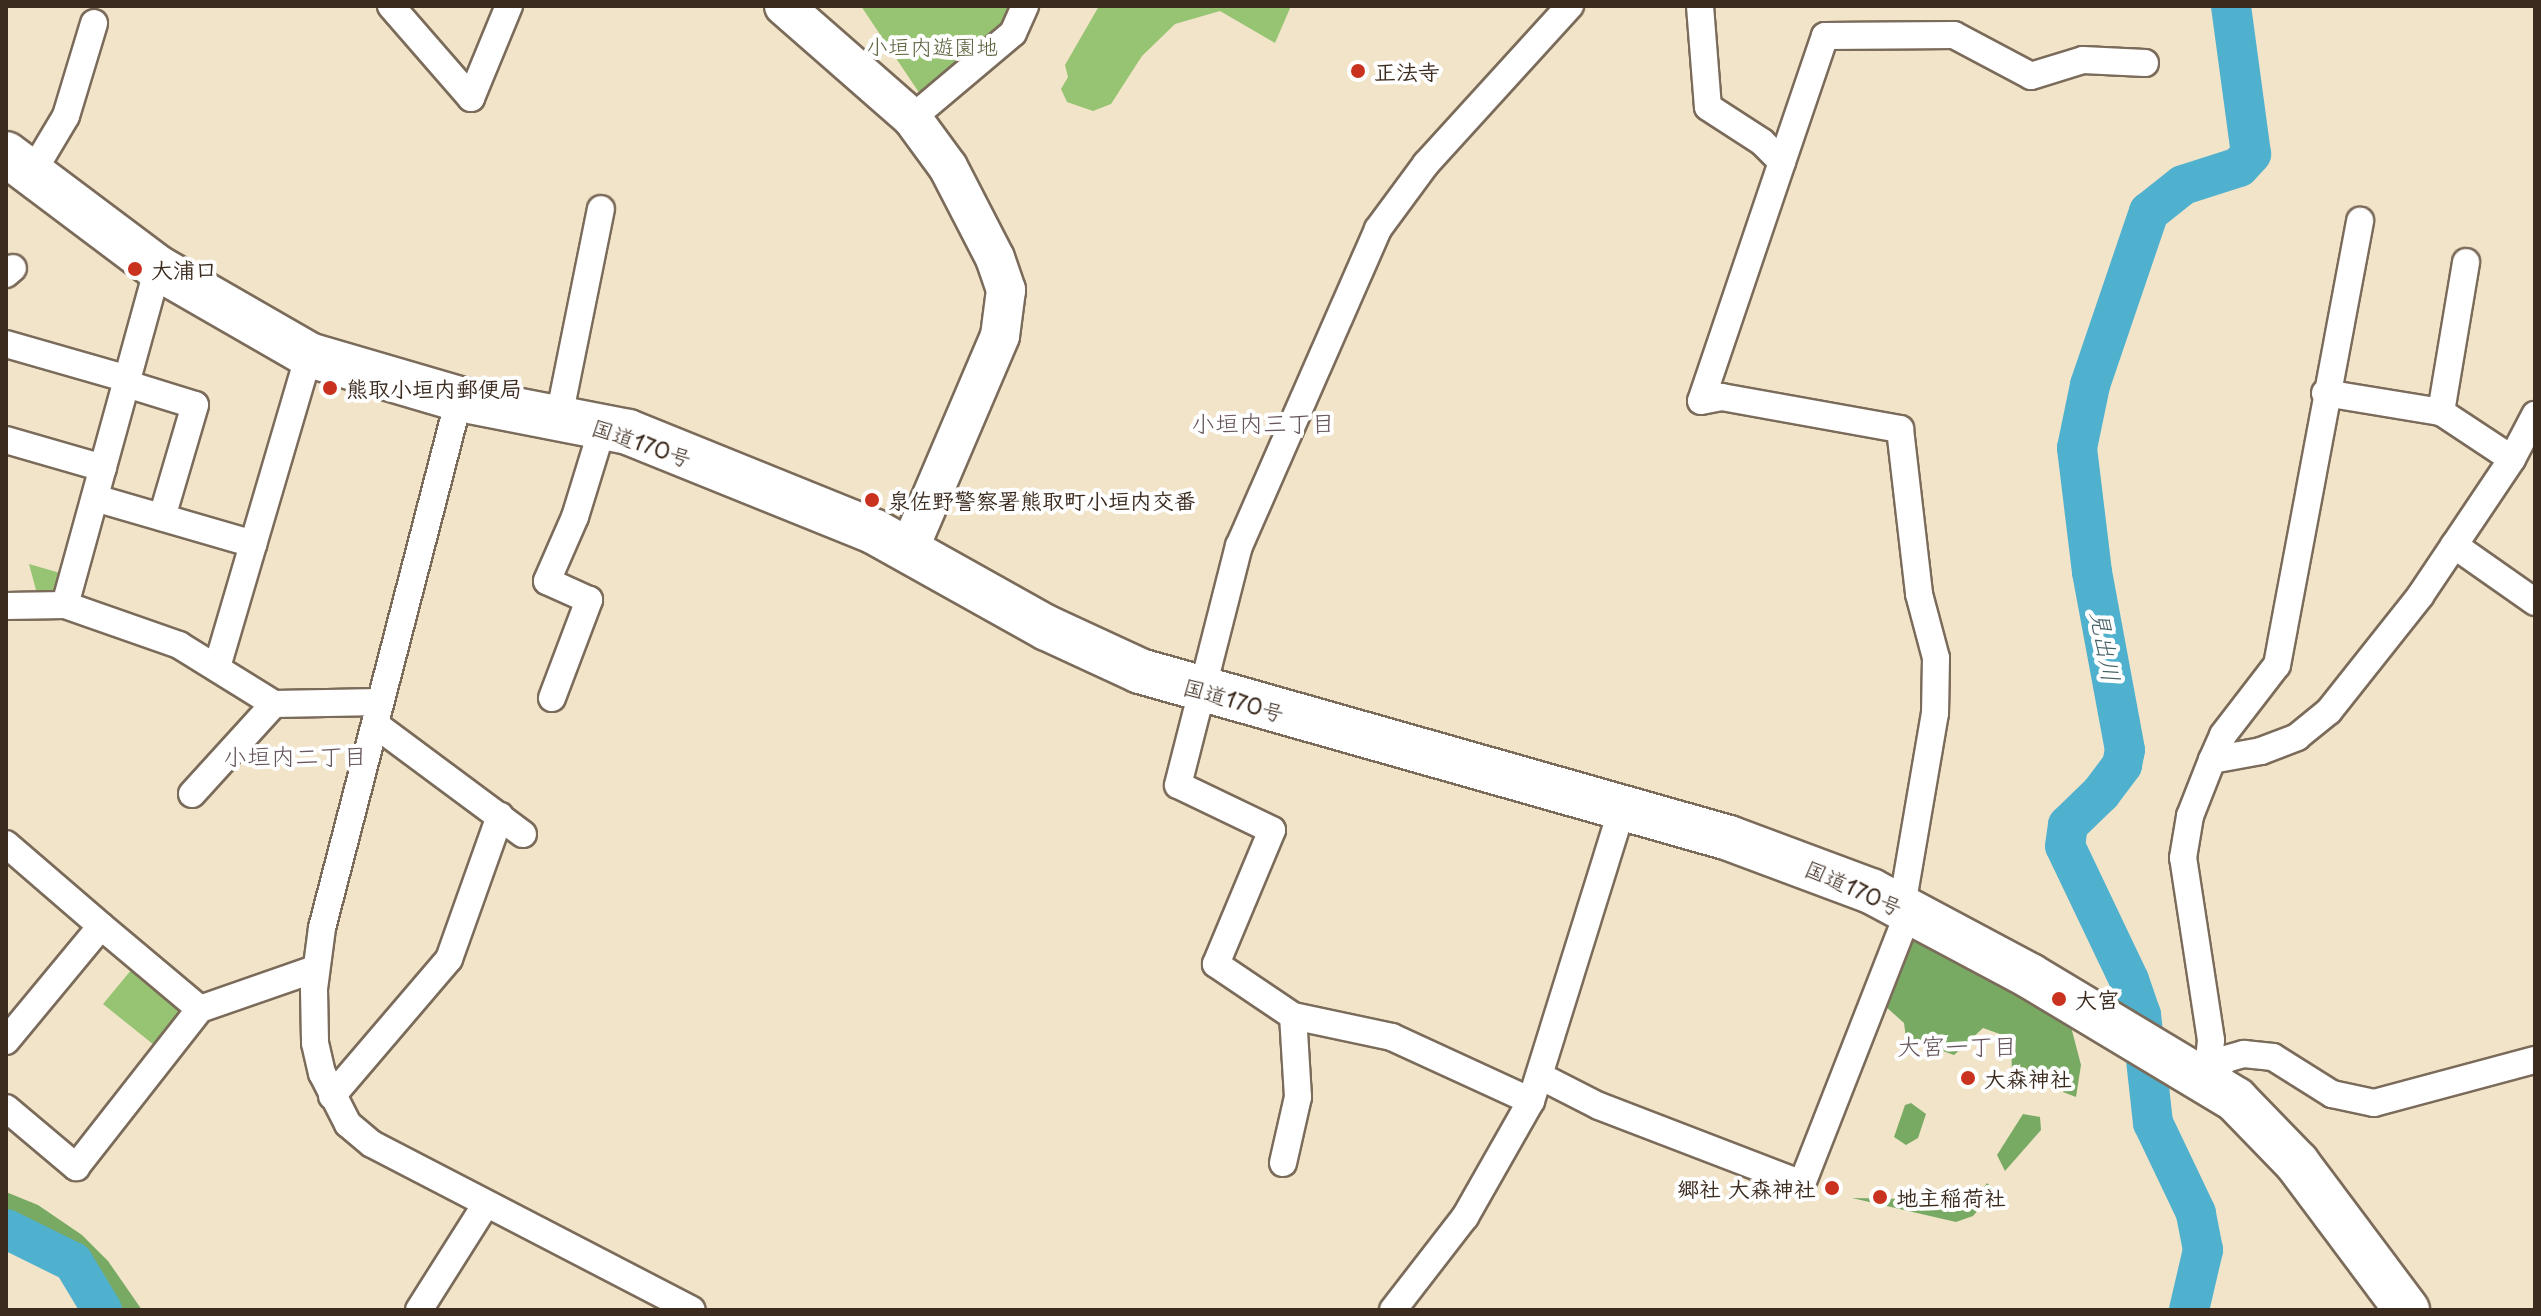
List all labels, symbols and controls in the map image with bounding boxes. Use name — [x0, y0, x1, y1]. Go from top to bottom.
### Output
park label: 小垣内遊園地 — [866, 33, 998, 59]
place label: 正法寺 — [1374, 58, 1440, 84]
marker: 正法寺 — [1349, 62, 1367, 80]
place label: 大浦口 — [151, 256, 217, 282]
marker: 大浦口 — [126, 260, 144, 278]
place label: 熊取小垣内郵便局 — [346, 375, 522, 401]
marker: 熊取小垣内郵便局 — [321, 379, 339, 397]
district label: 小垣内三丁目 — [1191, 409, 1335, 437]
street label: 国道170号 — [589, 413, 695, 471]
place label: 泉佐野警察署熊取町小垣内交番 — [888, 487, 1196, 513]
marker: 泉佐野警察署熊取町小垣内交番 — [863, 491, 881, 509]
water label: 見出川 — [2086, 608, 2126, 684]
street label: 国道170号 — [1181, 672, 1287, 726]
district label: 小垣内二丁目 — [223, 742, 367, 770]
street label: 国道170号 — [1801, 854, 1907, 920]
place label: 大宮 — [2075, 986, 2119, 1012]
marker: 大宮 — [2050, 990, 2068, 1008]
district label: 大宮一丁目 — [1897, 1032, 2017, 1060]
place label: 大森神社 — [1984, 1065, 2072, 1091]
marker: 大森神社 — [1959, 1069, 1977, 1087]
place label: 郷社 大森神社 — [1677, 1175, 1816, 1201]
marker: 郷社 大森神社 — [1823, 1179, 1841, 1197]
place label: 地主稲荷社 — [1896, 1184, 2006, 1210]
marker: 地主稲荷社 — [1871, 1188, 1889, 1206]

